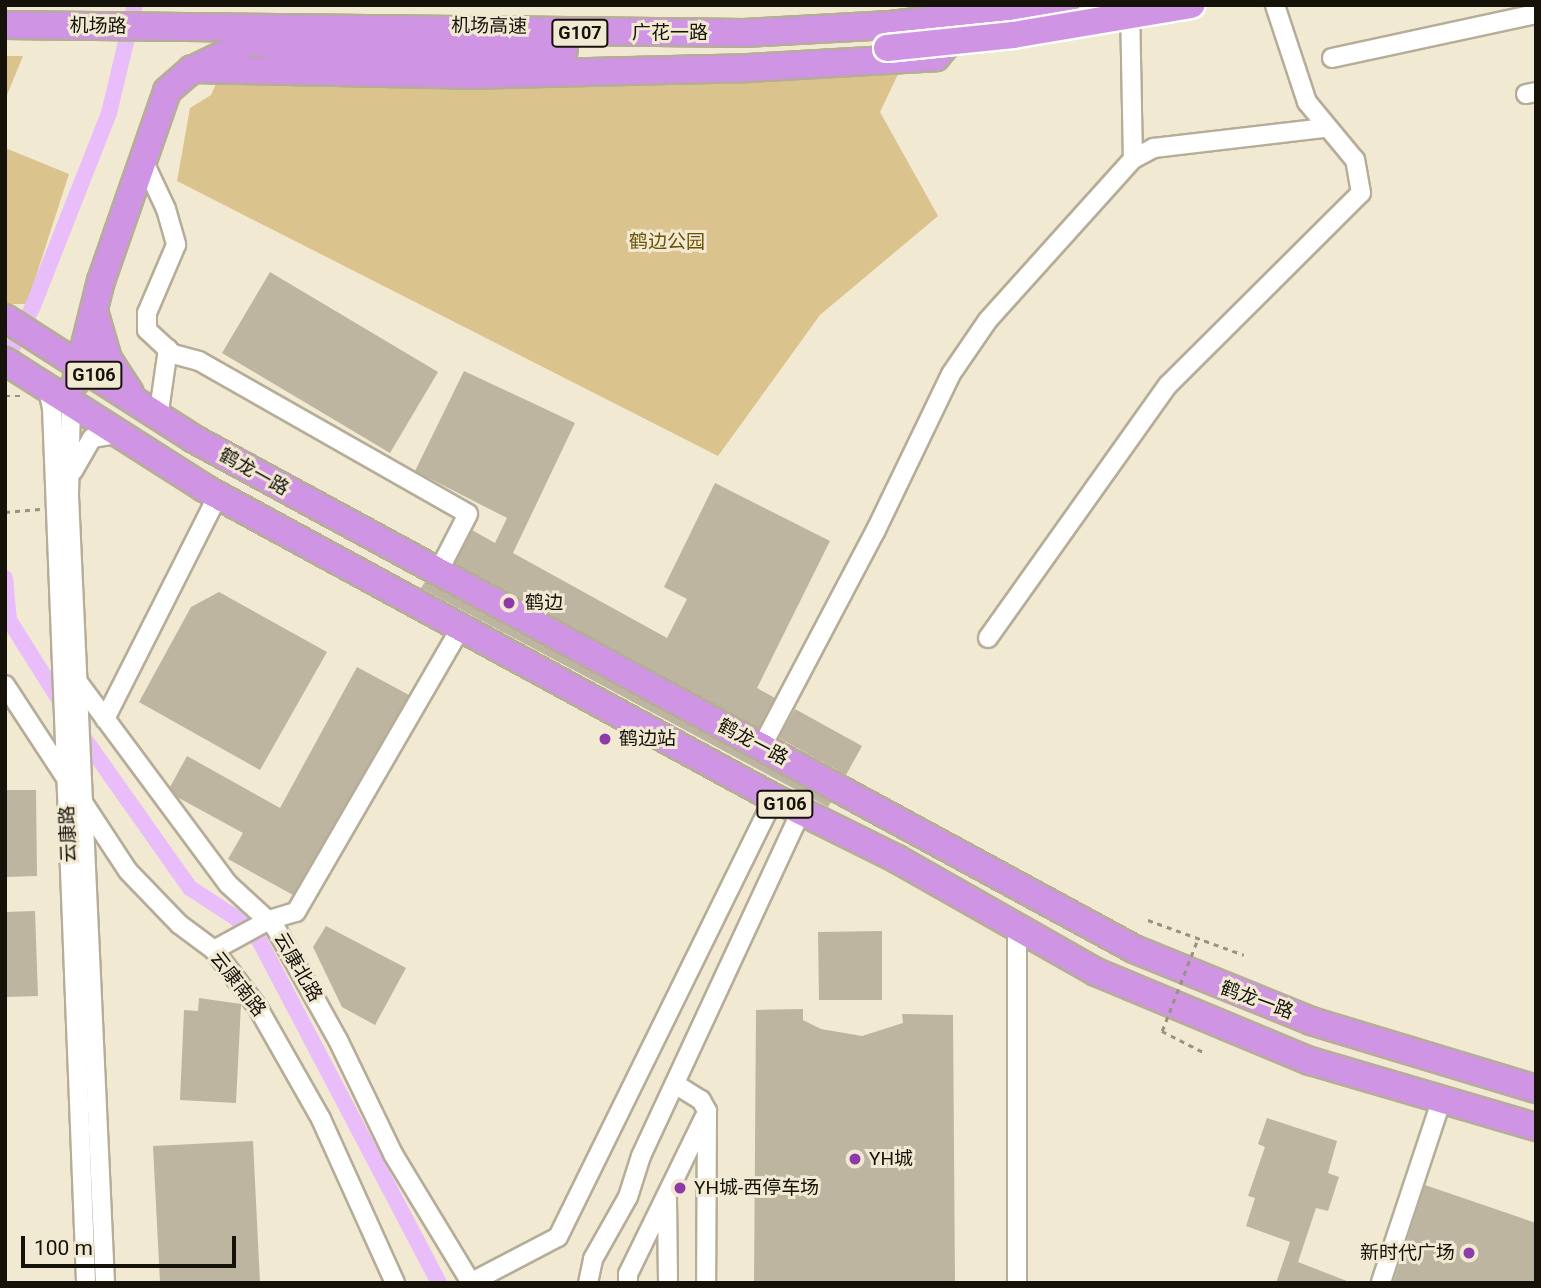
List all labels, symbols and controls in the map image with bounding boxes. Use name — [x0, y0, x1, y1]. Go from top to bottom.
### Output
street label: 机场路 — [69, 14, 127, 38]
street label: 机场高速 — [451, 14, 527, 38]
road number: G107 — [550, 18, 610, 48]
street label: 广花一路 — [632, 22, 708, 44]
park label: 鹤边公园 — [629, 231, 705, 253]
road number: G106 — [64, 360, 124, 390]
street label: 鹤龙一路 — [215, 444, 293, 500]
place label: 鹤边 — [525, 592, 563, 614]
marker: 鹤边 — [499, 593, 519, 613]
street label: 鹤龙一路 — [714, 714, 792, 770]
place label: 鹤边站 — [619, 728, 676, 750]
marker: 鹤边站 — [597, 731, 613, 747]
road number: G106 — [755, 790, 815, 818]
street label: 云康路 — [56, 805, 80, 863]
street label: 云康北路 — [269, 928, 327, 1006]
street label: 云康南路 — [206, 947, 270, 1021]
street label: 鹤龙一路 — [1217, 976, 1297, 1024]
place label: YH城 — [869, 1148, 913, 1170]
marker: YH城 — [847, 1151, 863, 1167]
place label: YH城-西停车场 — [694, 1177, 819, 1199]
marker: YH城-西停车场 — [672, 1180, 688, 1196]
scale bar — [24, 1222, 240, 1266]
text: 100 m — [34, 1236, 93, 1260]
place label: 新时代广场 — [1360, 1242, 1455, 1264]
marker: 新时代广场 — [1461, 1245, 1477, 1261]

